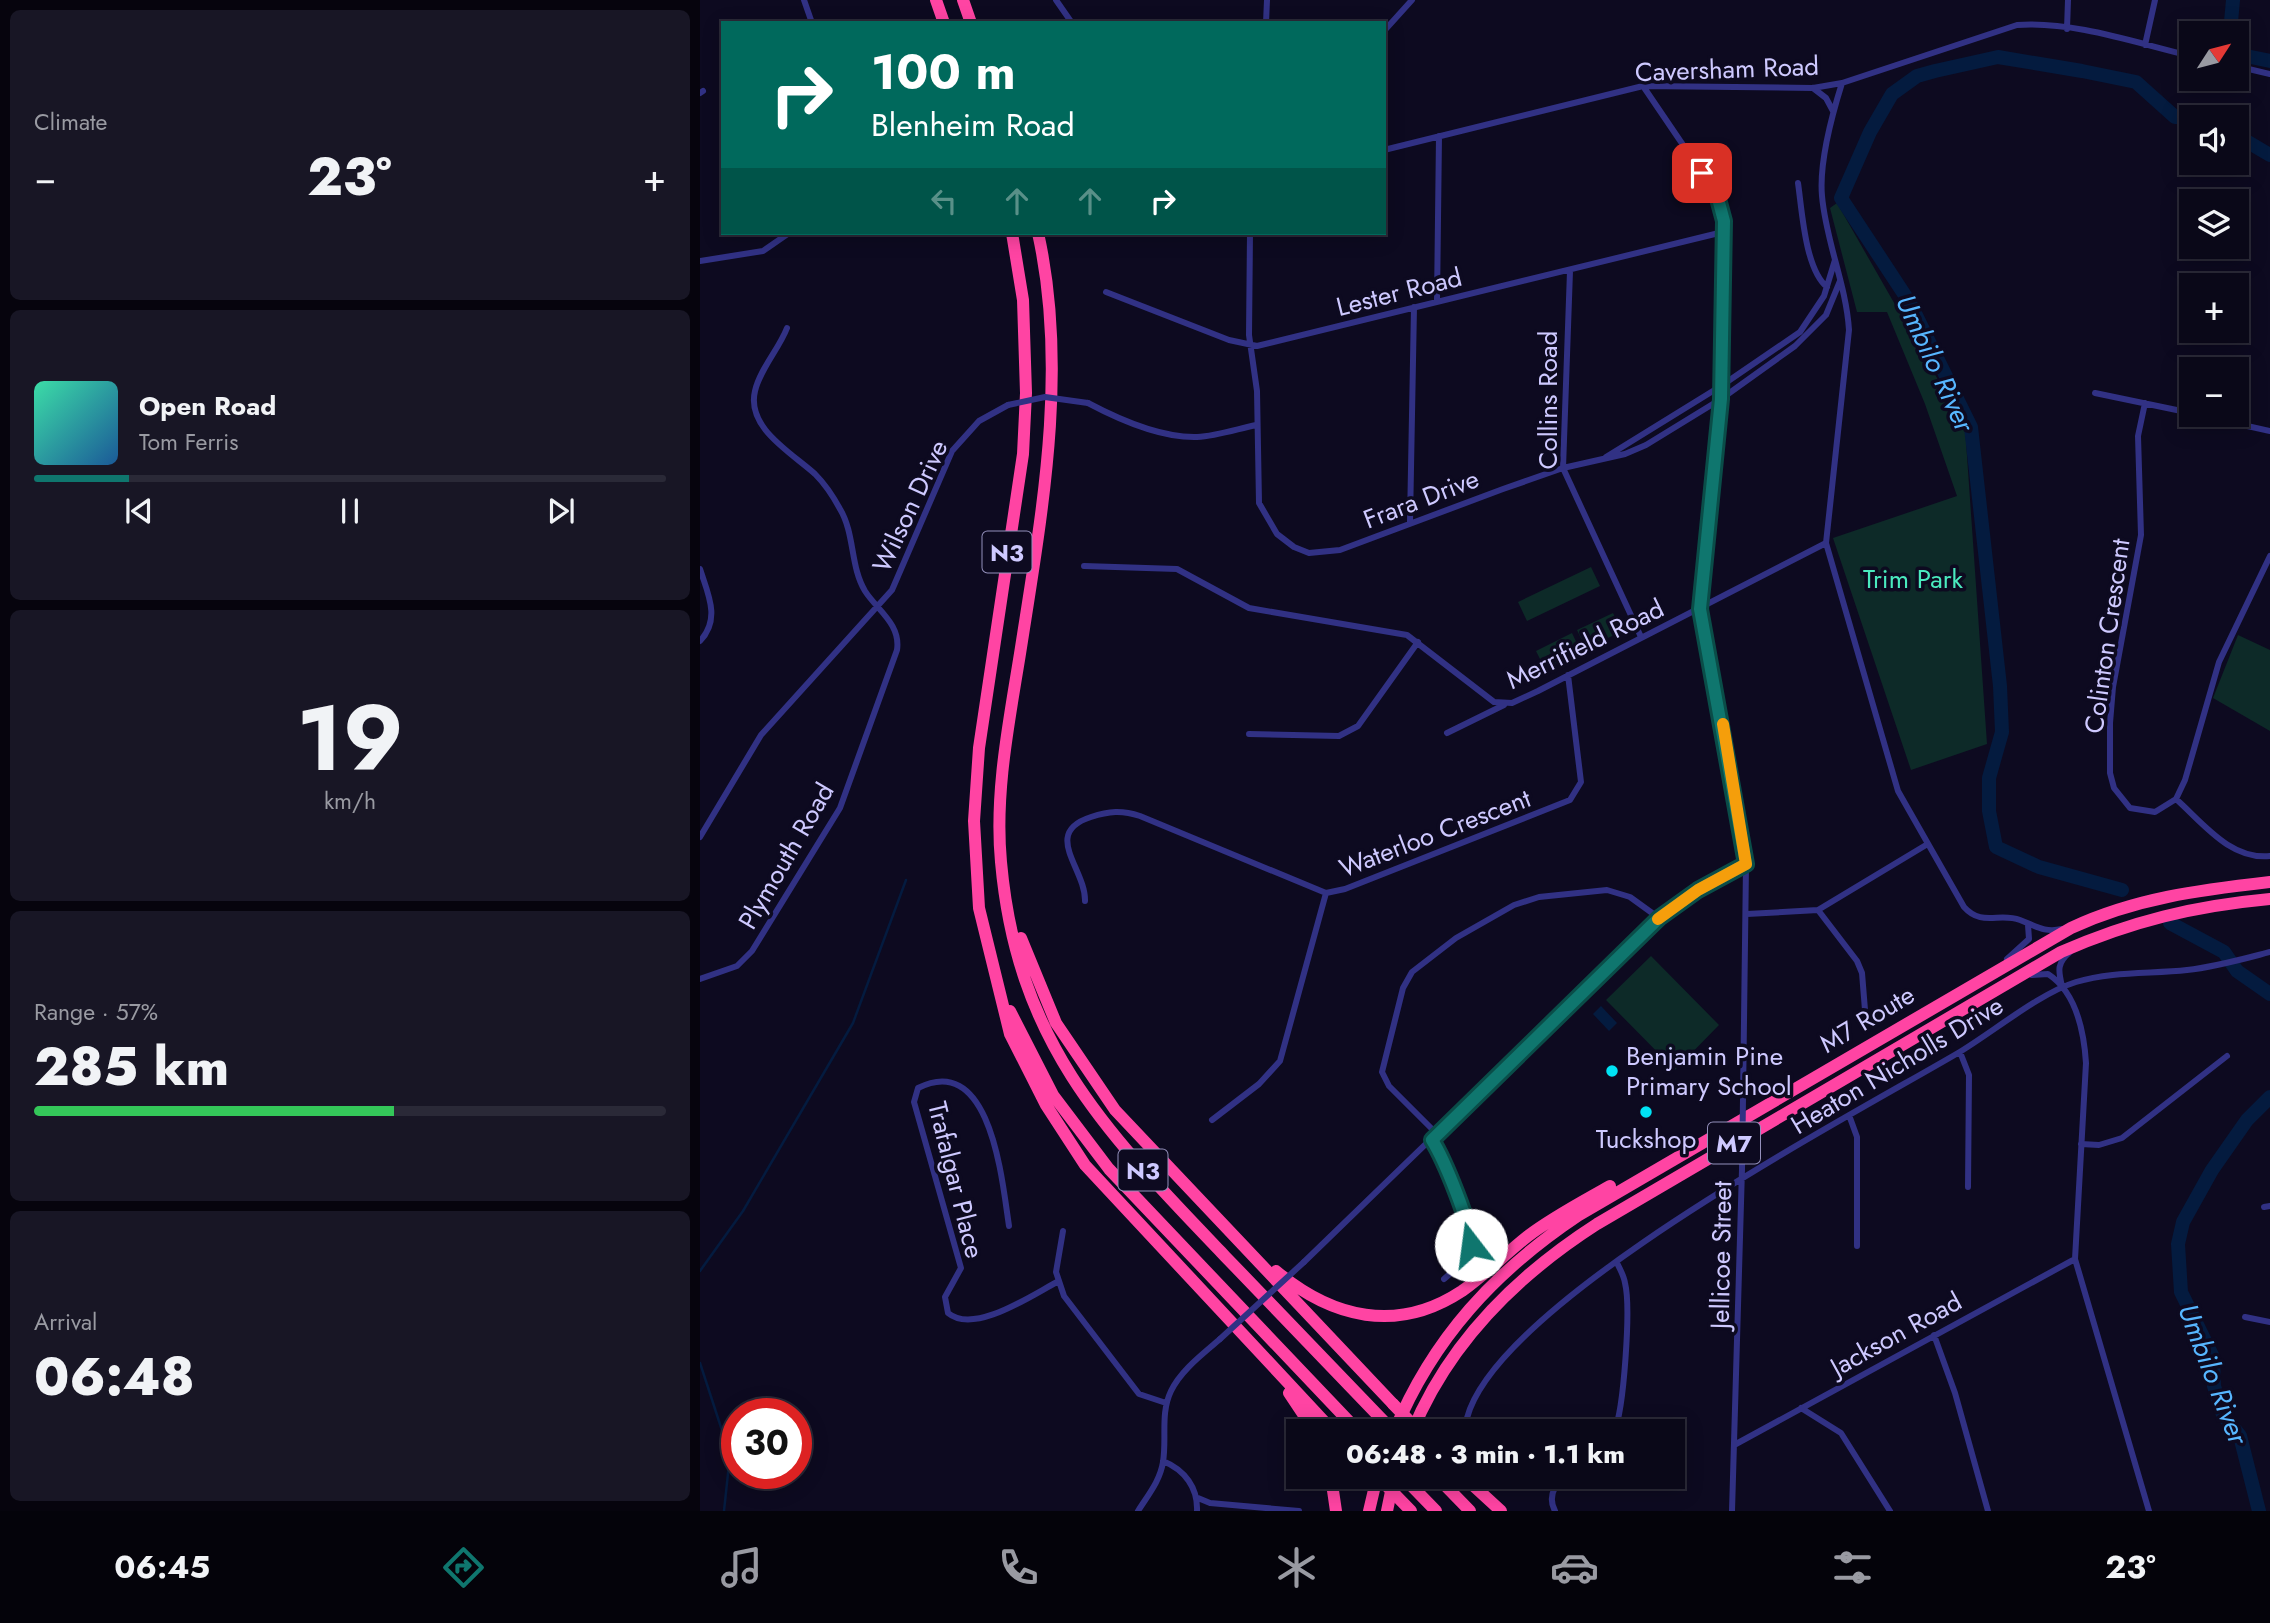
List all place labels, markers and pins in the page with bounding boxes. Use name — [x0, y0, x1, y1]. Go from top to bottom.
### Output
pin — [1672, 143, 1732, 203]
place label: Benjamin Pine Primary School — [1626, 1037, 1792, 1105]
marker: Benjamin Pine Primary School — [1604, 1063, 1620, 1079]
marker: Tuckshop — [1638, 1104, 1654, 1120]
place label: Tuckshop — [1596, 1120, 1696, 1158]

